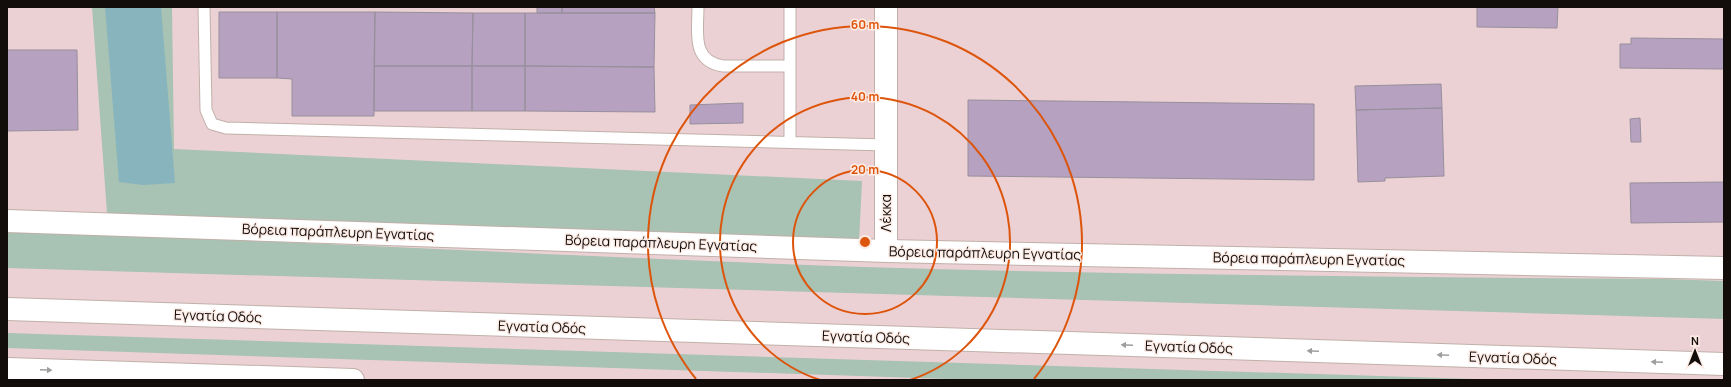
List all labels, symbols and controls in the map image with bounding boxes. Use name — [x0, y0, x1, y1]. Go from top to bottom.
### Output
text: 60 m — [851, 16, 879, 33]
text: 40 m — [851, 88, 879, 105]
text: 20 m — [851, 161, 879, 178]
street label: Λέκκα — [876, 194, 895, 232]
street label: Βόρεια παράπλευρη Εγνατίας — [242, 219, 435, 244]
street label: Βόρεια παράπλευρη Εγνατίας — [565, 230, 758, 255]
centre of rings — [858, 235, 872, 249]
street label: Βόρεια παράπλευρη Εγνατίας — [889, 241, 1082, 264]
street label: Βόρεια παράπλευρη Εγνατίας — [1213, 247, 1406, 270]
street label: Εγνατία Οδός — [174, 304, 263, 327]
street label: Εγνατία Οδός — [498, 315, 587, 338]
street label: Εγνατία Οδός — [822, 325, 911, 348]
north arrow — [1675, 331, 1715, 371]
text: N — [1691, 333, 1699, 348]
street label: Εγνατία Οδός — [1145, 335, 1234, 358]
one-way arrow — [1121, 342, 1133, 349]
street label: Εγνατία Οδός — [1469, 346, 1558, 369]
one-way arrow — [1306, 348, 1319, 354]
one-way arrow — [1437, 352, 1449, 359]
one-way arrow — [1650, 359, 1663, 365]
one-way arrow — [40, 367, 53, 373]

